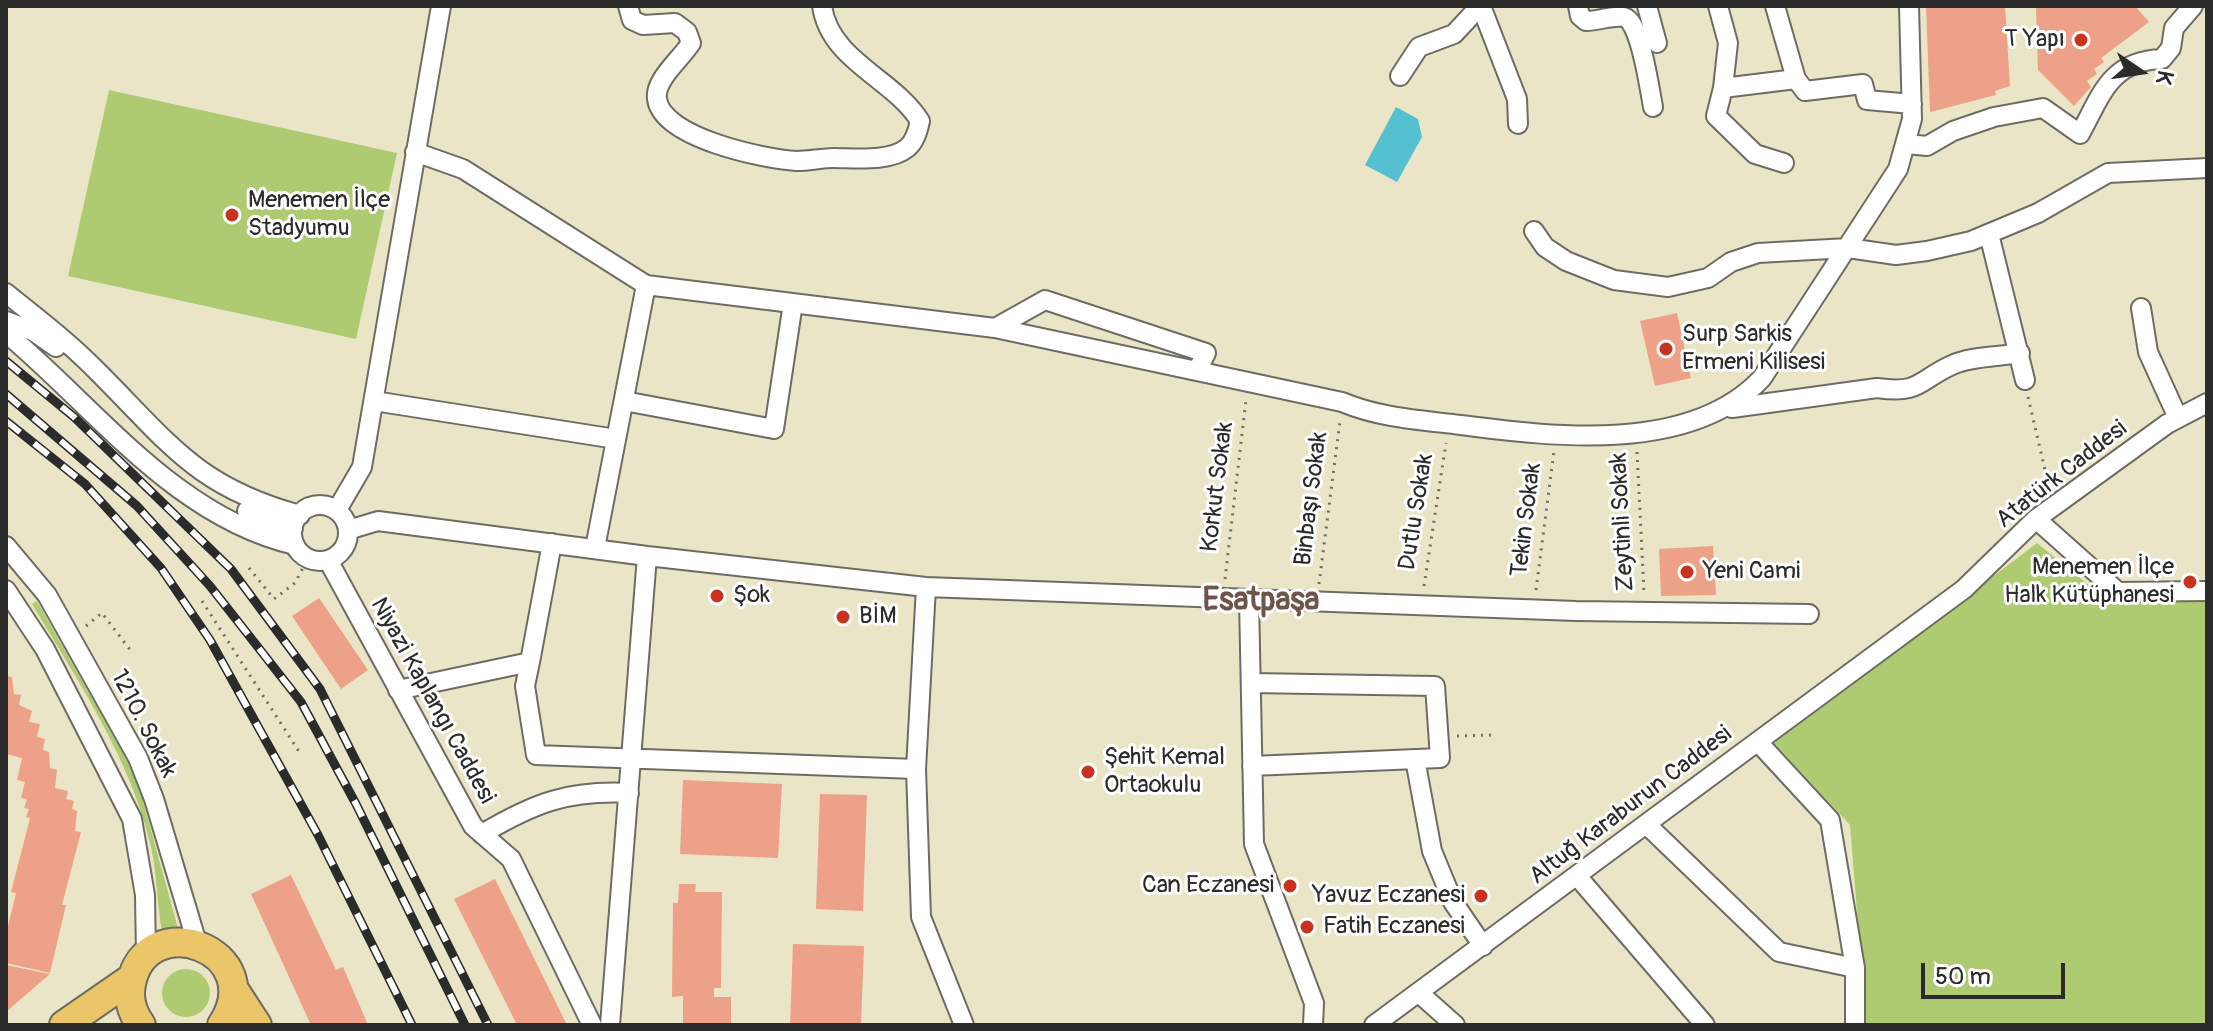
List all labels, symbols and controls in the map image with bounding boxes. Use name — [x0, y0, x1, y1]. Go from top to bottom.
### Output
place label: T Yapı — [2005, 26, 2065, 54]
marker: T Yapı — [2072, 31, 2090, 49]
north arrow — [2101, 32, 2181, 112]
text: K — [2149, 68, 2180, 87]
place label: Menemen İlçe Stadyumu — [248, 187, 390, 243]
marker: Menemen İlçe Stadyumu — [223, 206, 241, 224]
place label: Surp Sarkis Ermeni Kilisesi — [1682, 321, 1825, 377]
marker: Surp Sarkis Ermeni Kilisesi — [1657, 340, 1675, 358]
street label: Atatürk Caddesi — [1991, 415, 2133, 535]
street label: Korkut Sokak — [1196, 420, 1240, 554]
street label: Binbaşı Sokak — [1290, 430, 1334, 568]
street label: Dutlu Sokak — [1394, 452, 1440, 572]
street label: Zeytinli Sokak — [1605, 452, 1641, 592]
street label: Tekin Sokak — [1506, 461, 1548, 579]
place label: Menemen İlçe Halk Kütüphanesi — [2004, 554, 2174, 610]
place label: Yeni Cami — [1703, 558, 1800, 586]
marker: Yeni Cami — [1678, 563, 1696, 581]
marker: Menemen İlçe Halk Kütüphanesi — [2181, 573, 2199, 591]
place label: Şok — [733, 582, 770, 610]
district label: Esatpaşa — [1203, 583, 1319, 621]
marker: Şok — [708, 587, 726, 605]
street label: Niyazi Kaplangı Caddesi — [363, 593, 501, 809]
place label: BİM — [859, 603, 897, 631]
marker: BİM — [834, 608, 852, 626]
street label: 1210. Sokak — [104, 665, 182, 783]
street label: Altuğ Karaburun Caddesi — [1524, 720, 1738, 892]
place label: Şehit Kemal Ortaokulu — [1104, 744, 1225, 800]
marker: Şehit Kemal Ortaokulu — [1079, 763, 1097, 781]
place label: Can Eczanesi — [1142, 872, 1274, 900]
marker: Can Eczanesi — [1281, 877, 1299, 895]
place label: Yavuz Eczanesi — [1312, 882, 1465, 910]
marker: Yavuz Eczanesi — [1472, 887, 1490, 905]
place label: Fatih Eczanesi — [1323, 913, 1465, 941]
marker: Fatih Eczanesi — [1298, 918, 1316, 936]
scale bar — [1925, 947, 2069, 997]
text: 50 m — [1935, 962, 1991, 991]

